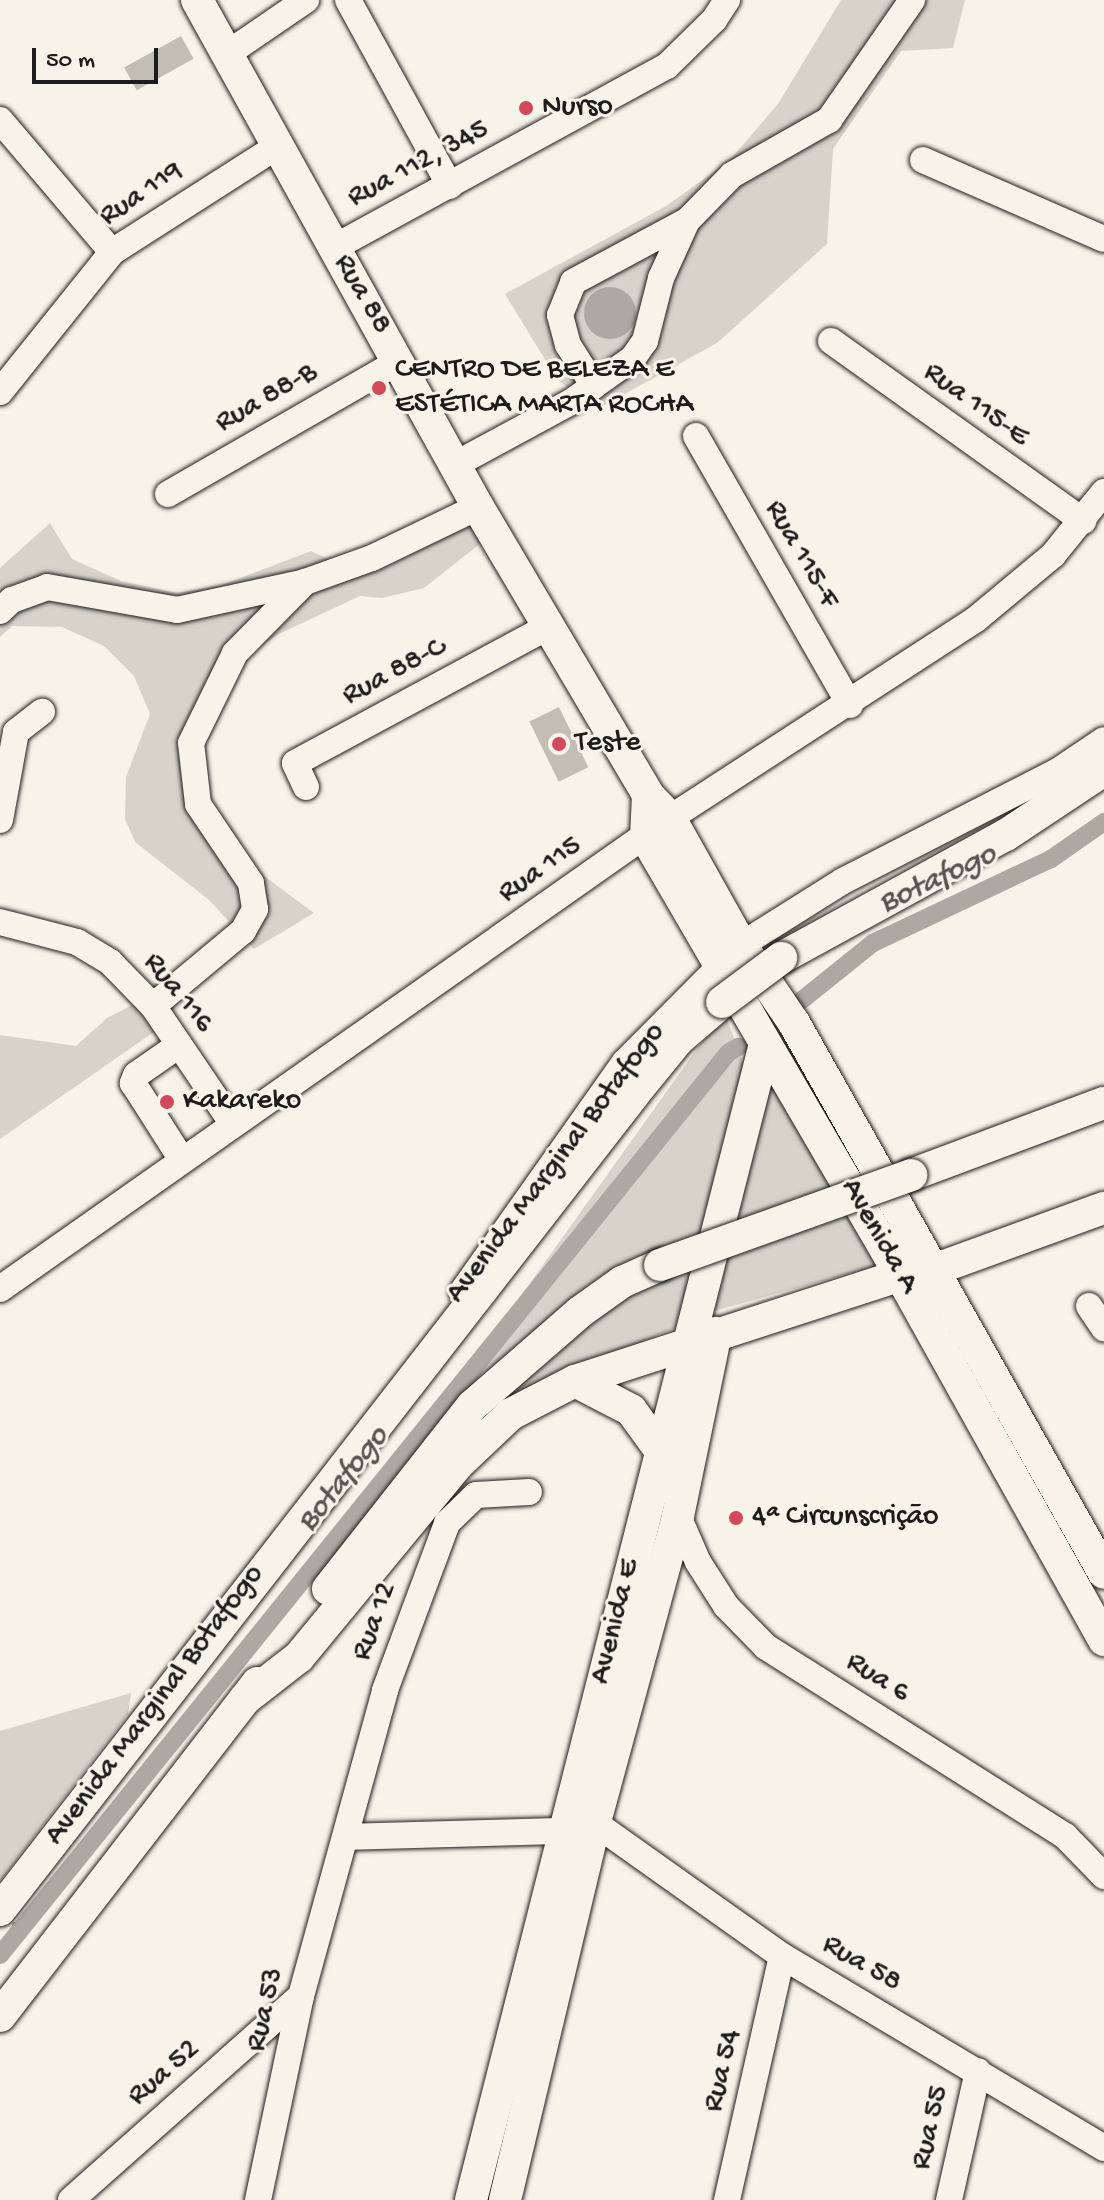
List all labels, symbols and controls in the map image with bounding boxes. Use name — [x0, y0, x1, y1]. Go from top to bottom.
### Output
scale bar — [36, 32, 162, 82]
text: 50 m — [46, 47, 95, 76]
place label: Nurso — [542, 90, 613, 126]
marker: Nurso — [517, 99, 535, 117]
street label: Rua 112, 345 — [342, 113, 496, 217]
street label: Rua 119 — [93, 154, 191, 236]
street label: Rua 88 — [324, 249, 398, 341]
place label: CENTRO DE BELEZA E ESTÉTICA MARTA ROCHA — [395, 353, 693, 424]
street label: Rua 88-B — [210, 356, 324, 442]
street label: Rua 115-E — [915, 356, 1035, 456]
marker: CENTRO DE BELEZA E ESTÉTICA MARTA ROCHA — [370, 379, 388, 397]
street label: Rua 115-F — [755, 495, 845, 615]
street label: Rua 88-C — [337, 631, 453, 715]
place label: Teste — [575, 726, 641, 762]
marker: Teste — [550, 735, 568, 753]
street label: Rua 115 — [492, 829, 590, 913]
water label: Botafogo — [873, 836, 1003, 924]
street label: Rua 116 — [134, 947, 220, 1041]
street label: Avenida Marginal Botafogo — [440, 1017, 674, 1311]
place label: Kakareko — [183, 1084, 301, 1120]
marker: Kakareko — [158, 1093, 176, 1111]
street label: Avenida A — [831, 1173, 925, 1301]
water label: Botafogo — [290, 1419, 398, 1541]
place label: 4ª Circunscrição — [752, 1500, 939, 1536]
marker: 4ª Circunscrição — [727, 1509, 745, 1527]
street label: Avenida E — [584, 1556, 650, 1688]
street label: Avenida Marginal Botafogo — [39, 1559, 273, 1853]
street label: Rua 12 — [345, 1578, 407, 1666]
street label: Rua 6 — [838, 1646, 916, 1712]
street label: Rua 58 — [815, 1928, 907, 2002]
street label: Rua 53 — [240, 1965, 294, 2055]
street label: Rua 54 — [697, 2026, 751, 2116]
street label: Rua 52 — [121, 2033, 209, 2115]
street label: Rua 55 — [905, 2082, 959, 2174]

